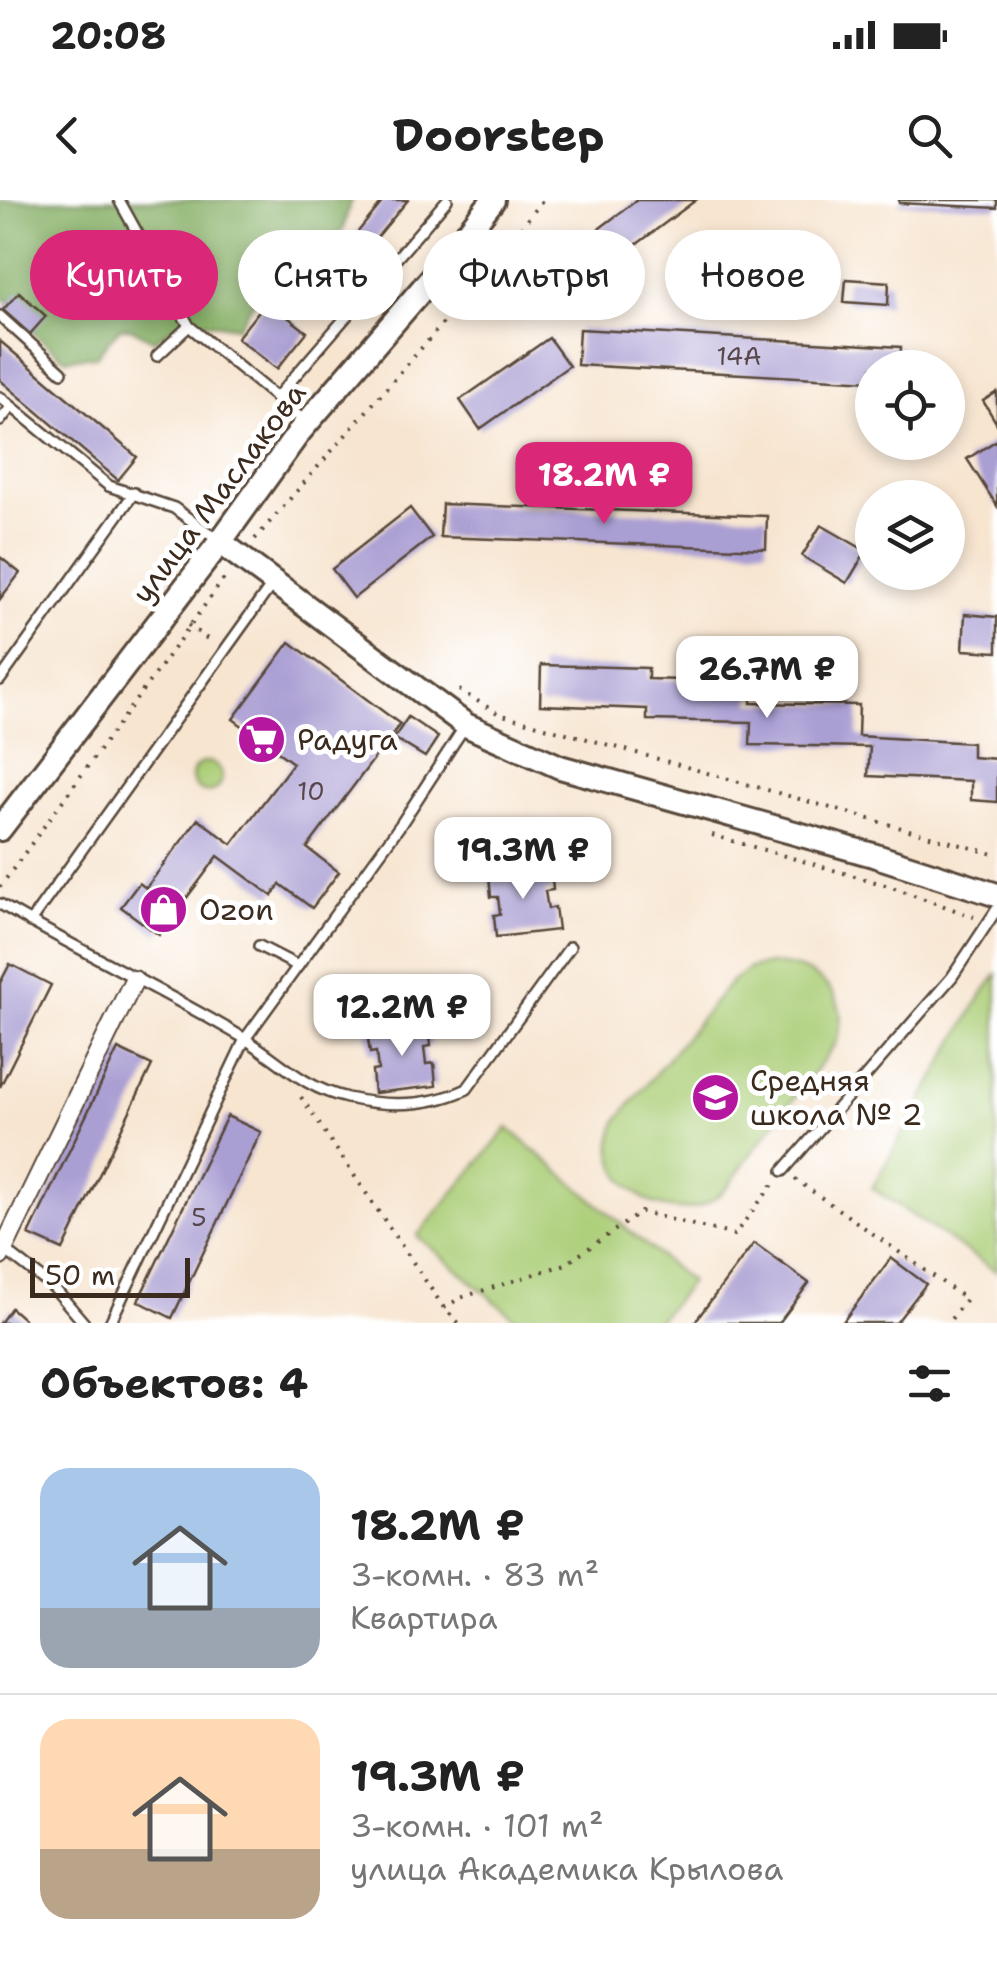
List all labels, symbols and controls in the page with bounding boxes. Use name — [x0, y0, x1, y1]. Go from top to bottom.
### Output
text: 20:08 — [50, 10, 167, 61]
text: Doorstep — [393, 105, 604, 165]
icon: back — [40, 108, 95, 163]
icon: search — [902, 108, 957, 163]
chip: Купить — [30, 230, 218, 320]
chip: Снять — [238, 230, 403, 320]
chip: Фильтры — [423, 230, 645, 320]
chip: Новое — [665, 230, 841, 320]
house number: 14А — [717, 339, 761, 373]
map controls — [855, 350, 965, 590]
button: locate — [855, 350, 965, 460]
street label: улица Маслакова — [122, 374, 315, 612]
pin: 18.2M ₽ — [512, 442, 696, 527]
text: 18.2M ₽ — [537, 453, 671, 496]
button: layers — [855, 480, 965, 590]
pin: 26.7M ₽ — [675, 636, 859, 721]
text: 26.7M ₽ — [698, 647, 836, 690]
supermarket icon: Радуга — [236, 714, 288, 766]
place label: Радуга — [297, 719, 398, 760]
house number: 10 — [297, 774, 325, 808]
pin: 19.3M ₽ — [431, 817, 615, 902]
text: 19.3M ₽ — [456, 828, 590, 871]
shop icon: Ozon — [138, 884, 190, 936]
place label: Ozon — [199, 889, 274, 930]
pin: 12.2M ₽ — [310, 974, 494, 1059]
text: 12.2M ₽ — [335, 985, 469, 1028]
place label: Средняя школа № 2 — [750, 1060, 923, 1135]
school or university icon: Средняя школа № 2 — [689, 1072, 741, 1124]
house number: 5 — [191, 1200, 207, 1234]
scale bar — [30, 1253, 190, 1298]
text: 50 m — [45, 1256, 115, 1294]
text: Объектов: 4 — [40, 1355, 308, 1411]
icon: filters — [902, 1356, 957, 1411]
text: 18.2M ₽ — [350, 1497, 525, 1553]
icon: home — [120, 1508, 240, 1628]
text: 3-комн. · 83 m² — [350, 1553, 599, 1596]
text: Квартира — [350, 1596, 498, 1639]
text: 19.3M ₽ — [350, 1748, 525, 1804]
icon: home — [120, 1759, 240, 1879]
text: 3-комн. · 101 m² — [350, 1804, 603, 1847]
text: улица Академика Крылова — [350, 1847, 783, 1890]

